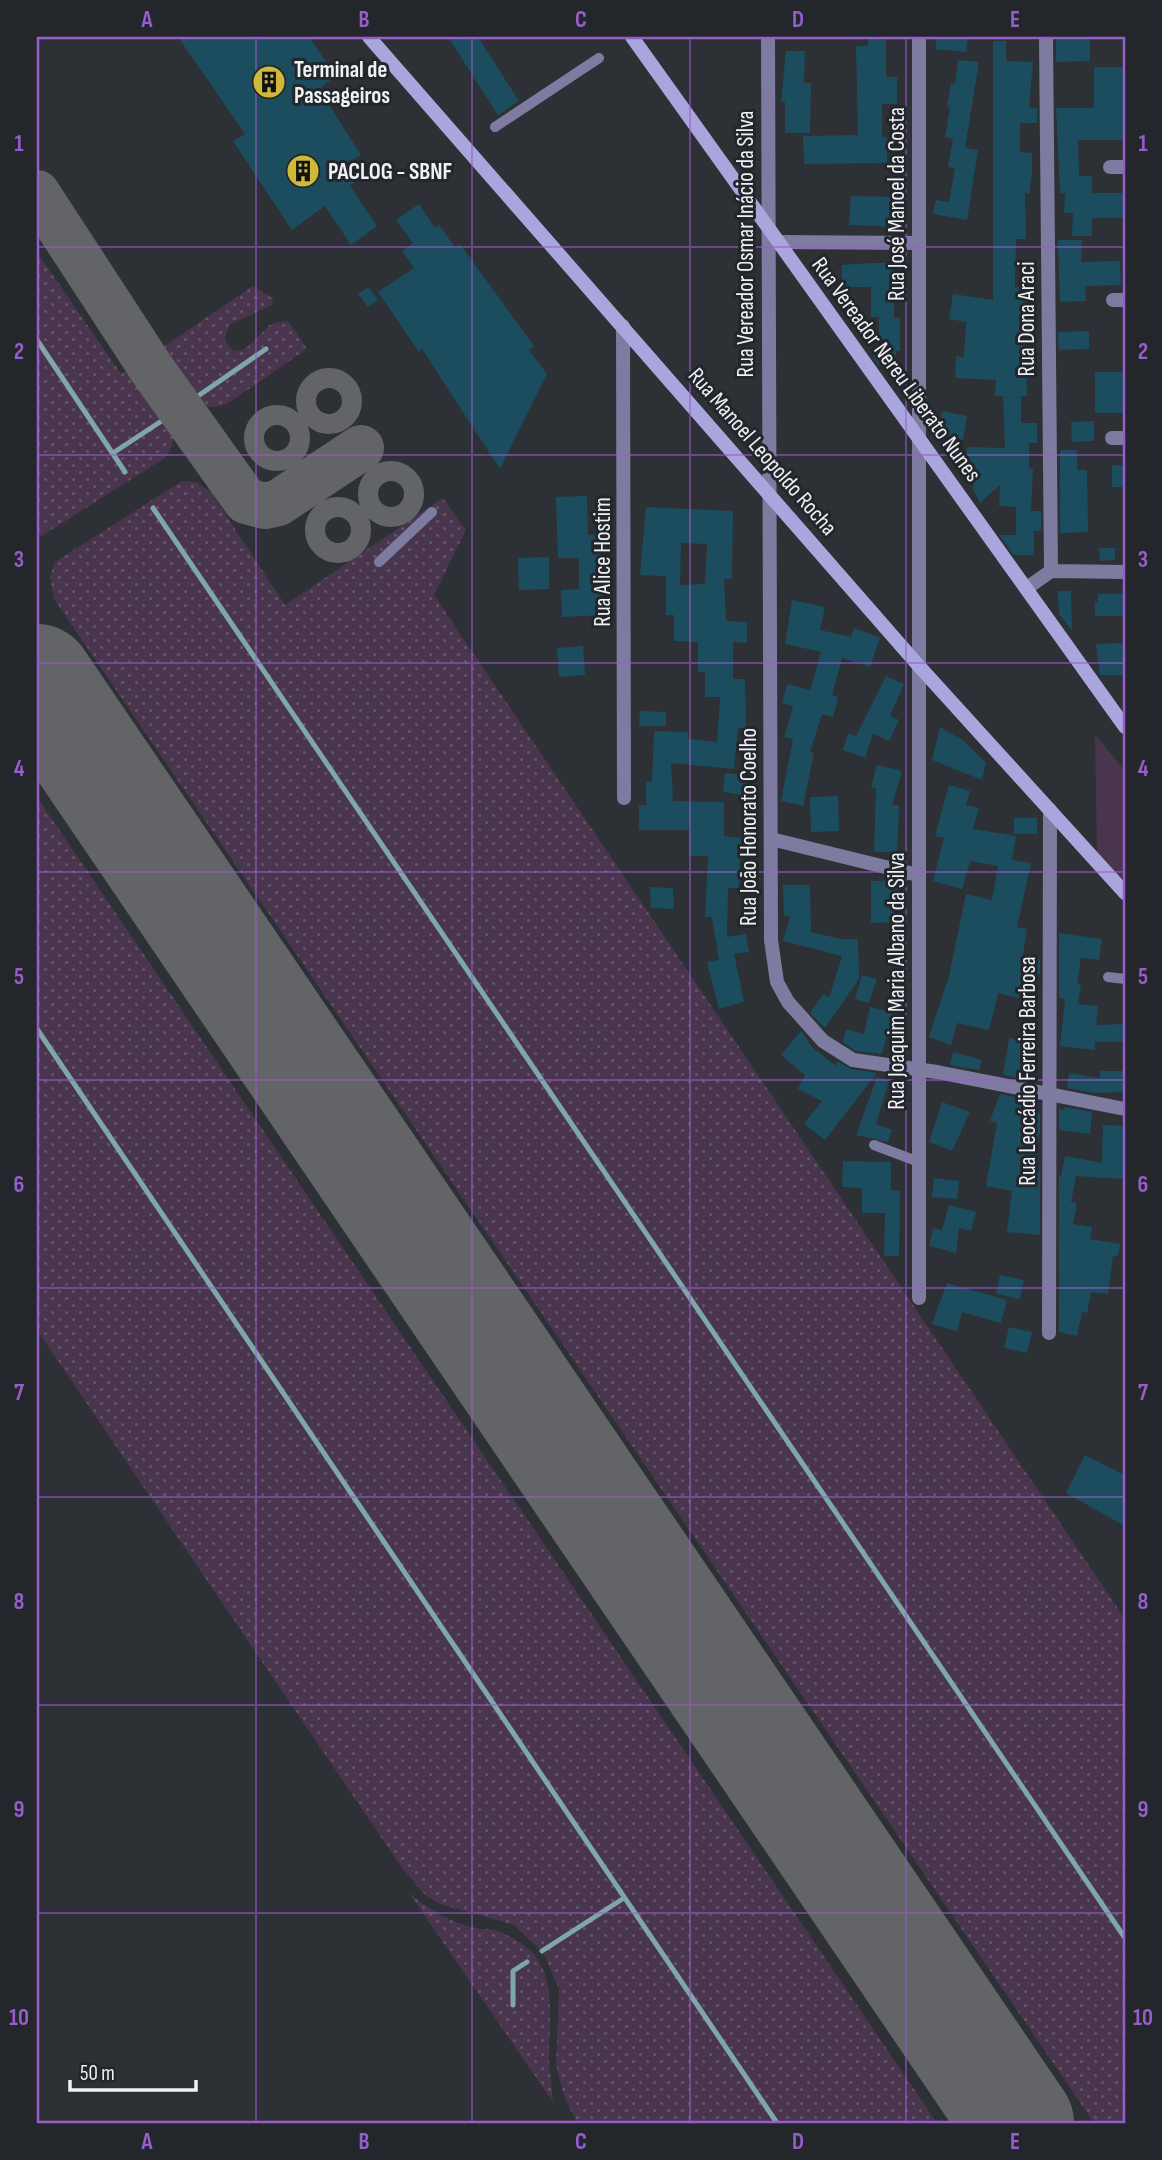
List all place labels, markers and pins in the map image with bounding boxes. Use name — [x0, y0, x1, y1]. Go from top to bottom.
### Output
place label: Terminal de Passageiros — [294, 56, 390, 110]
building icon: Terminal de Passageiros — [250, 63, 288, 101]
building icon: PACLOG - SBNF — [284, 152, 322, 190]
place label: PACLOG - SBNF — [328, 158, 452, 186]

